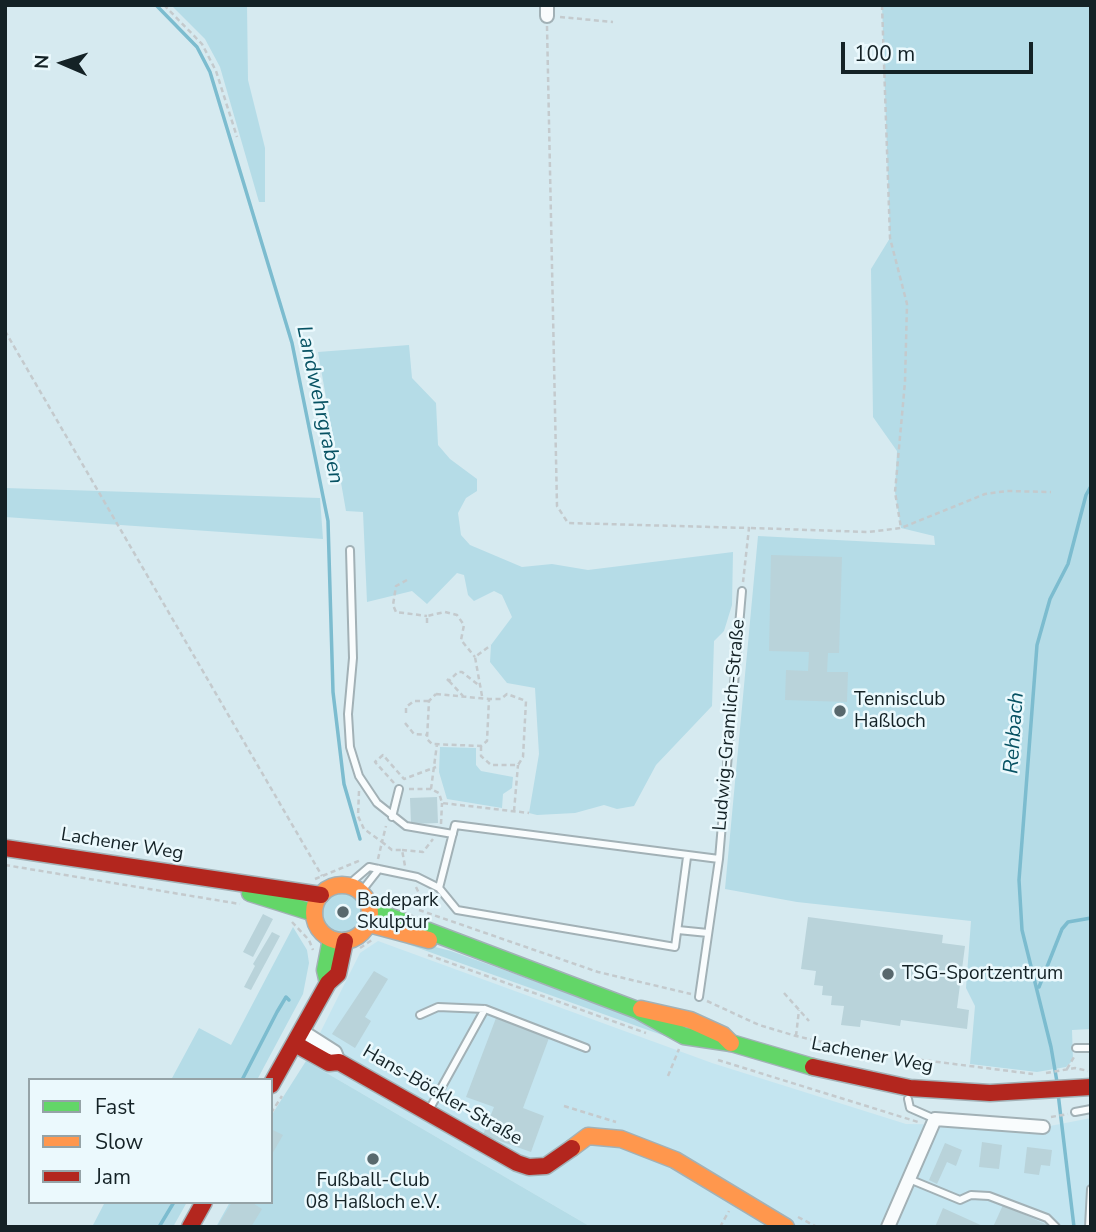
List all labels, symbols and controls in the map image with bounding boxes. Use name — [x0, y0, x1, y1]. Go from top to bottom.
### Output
north arrow — [28, 28, 98, 98]
scale bar — [844, 28, 1036, 72]
text: 100 m — [854, 40, 915, 68]
text: N — [29, 54, 55, 70]
water label: Landwehrgraben — [290, 324, 348, 486]
street label: Ludwig-Gramlich-Straße — [709, 618, 751, 832]
place label: Tennisclub Haßloch — [854, 689, 945, 733]
water label: Rehbach — [1000, 691, 1030, 775]
marker: Tennisclub Haßloch — [832, 703, 848, 719]
street label: Lachener Weg — [59, 824, 185, 866]
place label: Badepark Skulptur — [357, 890, 439, 934]
marker: Badepark Skulptur — [335, 904, 351, 920]
place label: TSG-Sportzentrum — [902, 963, 1063, 985]
marker: TSG-Sportzentrum — [880, 966, 896, 982]
street label: Lachener Weg — [809, 1033, 935, 1079]
street label: Hans-Böckler-Straße — [358, 1041, 526, 1151]
legend — [28, 1078, 273, 1204]
text: Fast — [95, 1093, 135, 1121]
text: Slow — [95, 1128, 143, 1156]
marker: Fußball-Club 08 Haßloch e.V. — [365, 1151, 381, 1167]
text: Jam — [95, 1163, 131, 1191]
place label: Fußball-Club 08 Haßloch e.V. — [306, 1170, 440, 1214]

